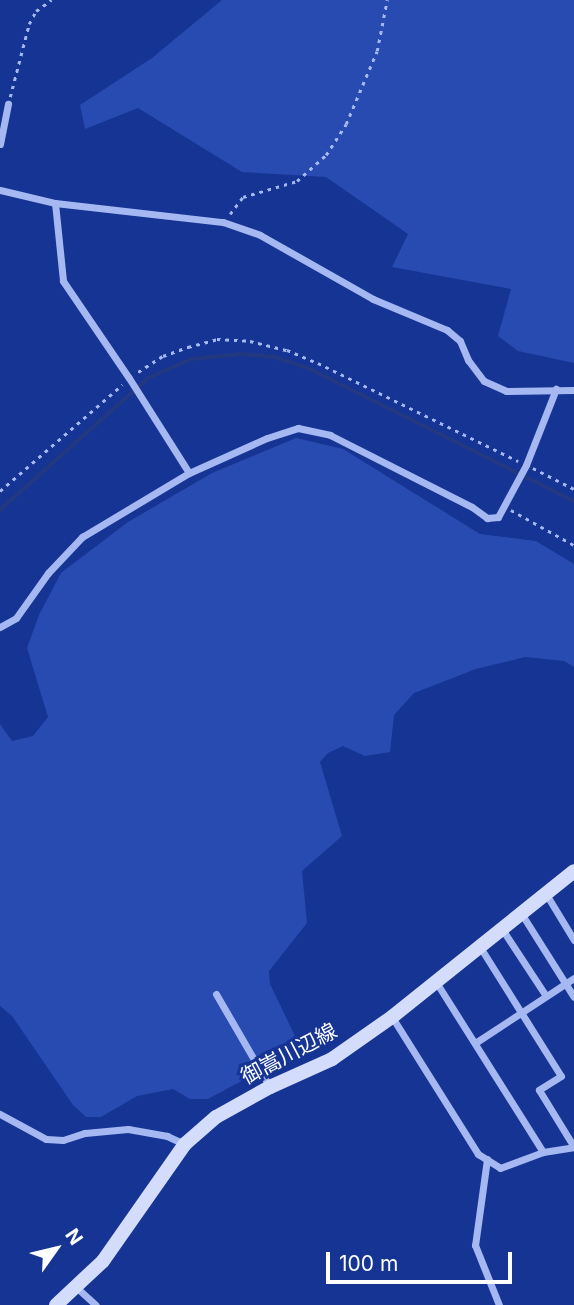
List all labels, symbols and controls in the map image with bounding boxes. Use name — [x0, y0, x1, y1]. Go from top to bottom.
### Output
street label: 御嵩川辺線 — [237, 1018, 341, 1090]
north arrow — [21, 1214, 91, 1284]
text: N — [60, 1225, 87, 1249]
scale bar — [329, 1238, 514, 1282]
text: 100 m — [339, 1251, 398, 1276]

